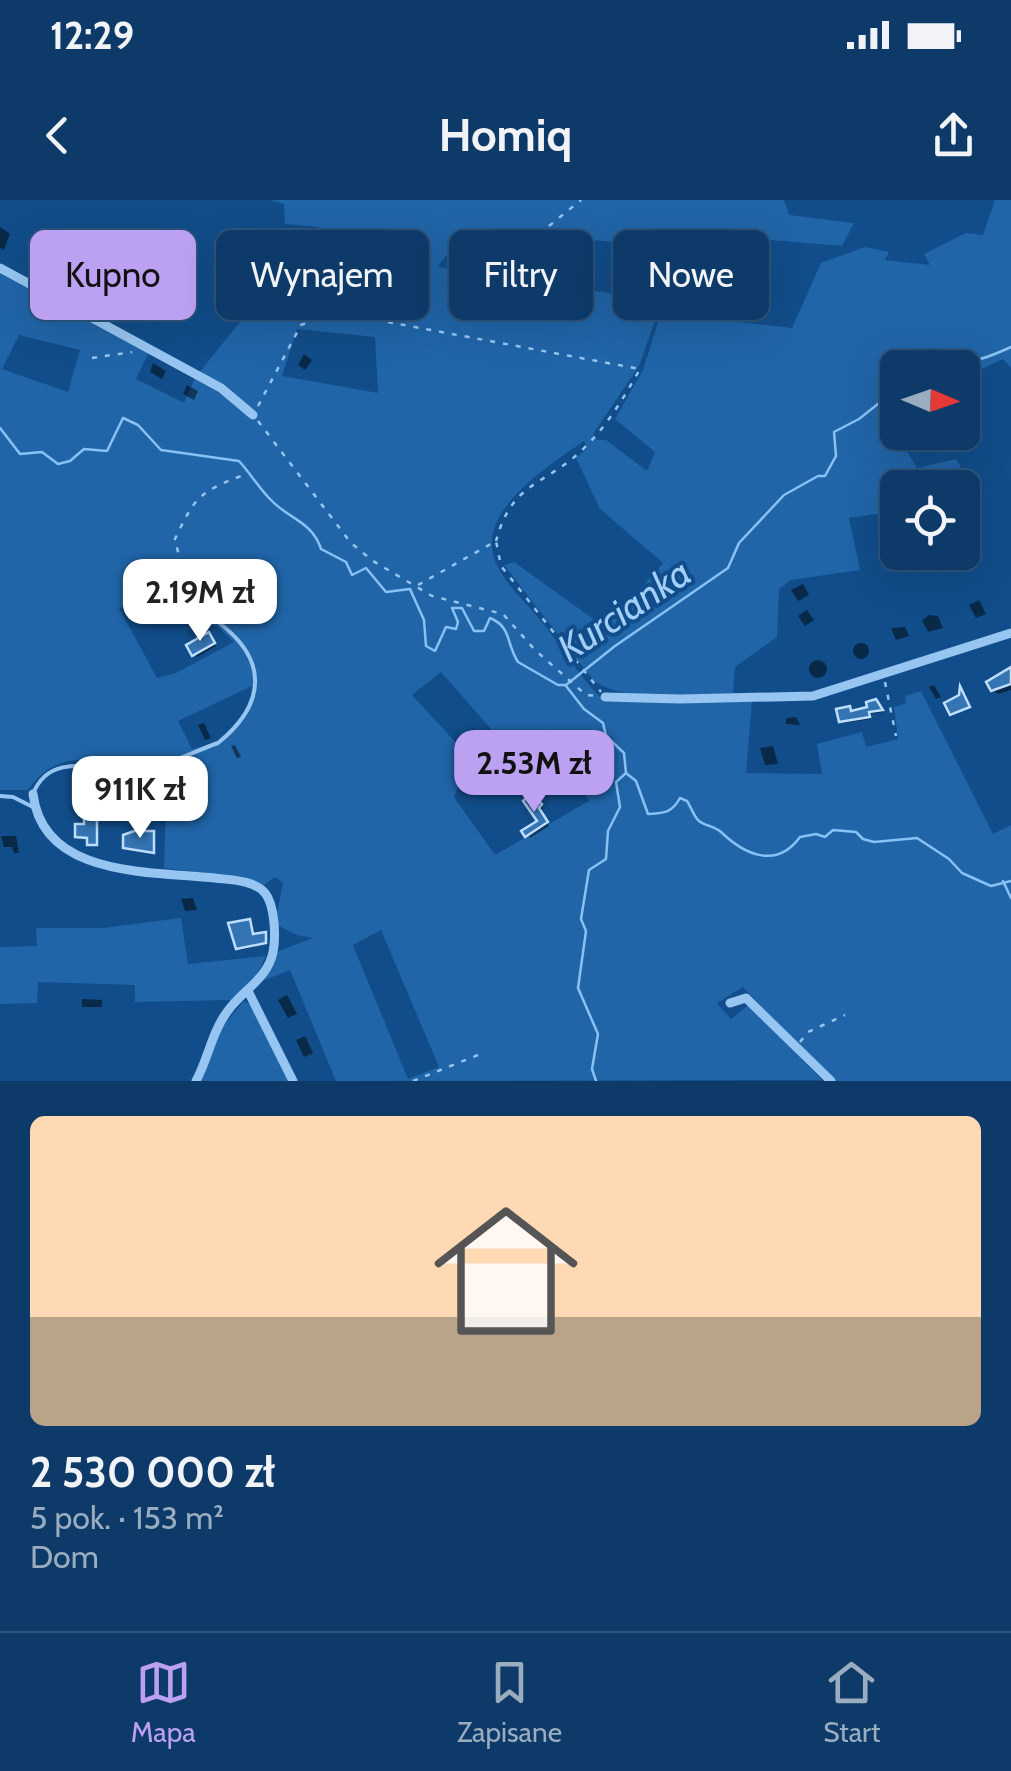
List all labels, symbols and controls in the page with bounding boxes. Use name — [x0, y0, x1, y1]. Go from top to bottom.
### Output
text: 12:29 — [50, 12, 134, 59]
icon: back — [30, 108, 85, 163]
text: Homiq — [439, 108, 572, 162]
icon: share — [926, 108, 981, 163]
chip: Kupno — [30, 230, 196, 320]
chip: Wynajem — [216, 230, 429, 320]
chip: Filtry — [449, 230, 593, 320]
chip: Nowe — [613, 230, 769, 320]
north arrow — [880, 350, 980, 450]
map controls — [880, 350, 980, 570]
button: locate — [880, 470, 980, 570]
water label: Kurcianka — [548, 548, 700, 672]
pin: 2.19M zł — [97, 559, 303, 644]
text: 2.19M zł — [145, 572, 255, 611]
pin: 2.53M zł — [431, 730, 637, 815]
text: 2.53M zł — [476, 743, 592, 782]
pin: 911K zł — [48, 756, 232, 841]
text: 911K zł — [94, 769, 186, 808]
icon: home — [416, 1181, 596, 1361]
text: 2 530 000 zł — [30, 1446, 275, 1498]
text: 5 pok. · 153 m² — [30, 1498, 224, 1537]
text: Dom — [30, 1537, 99, 1576]
tab: Mapa — [131, 1655, 196, 1749]
tab: Zapisane — [457, 1655, 562, 1749]
tab: Start — [823, 1655, 880, 1749]

